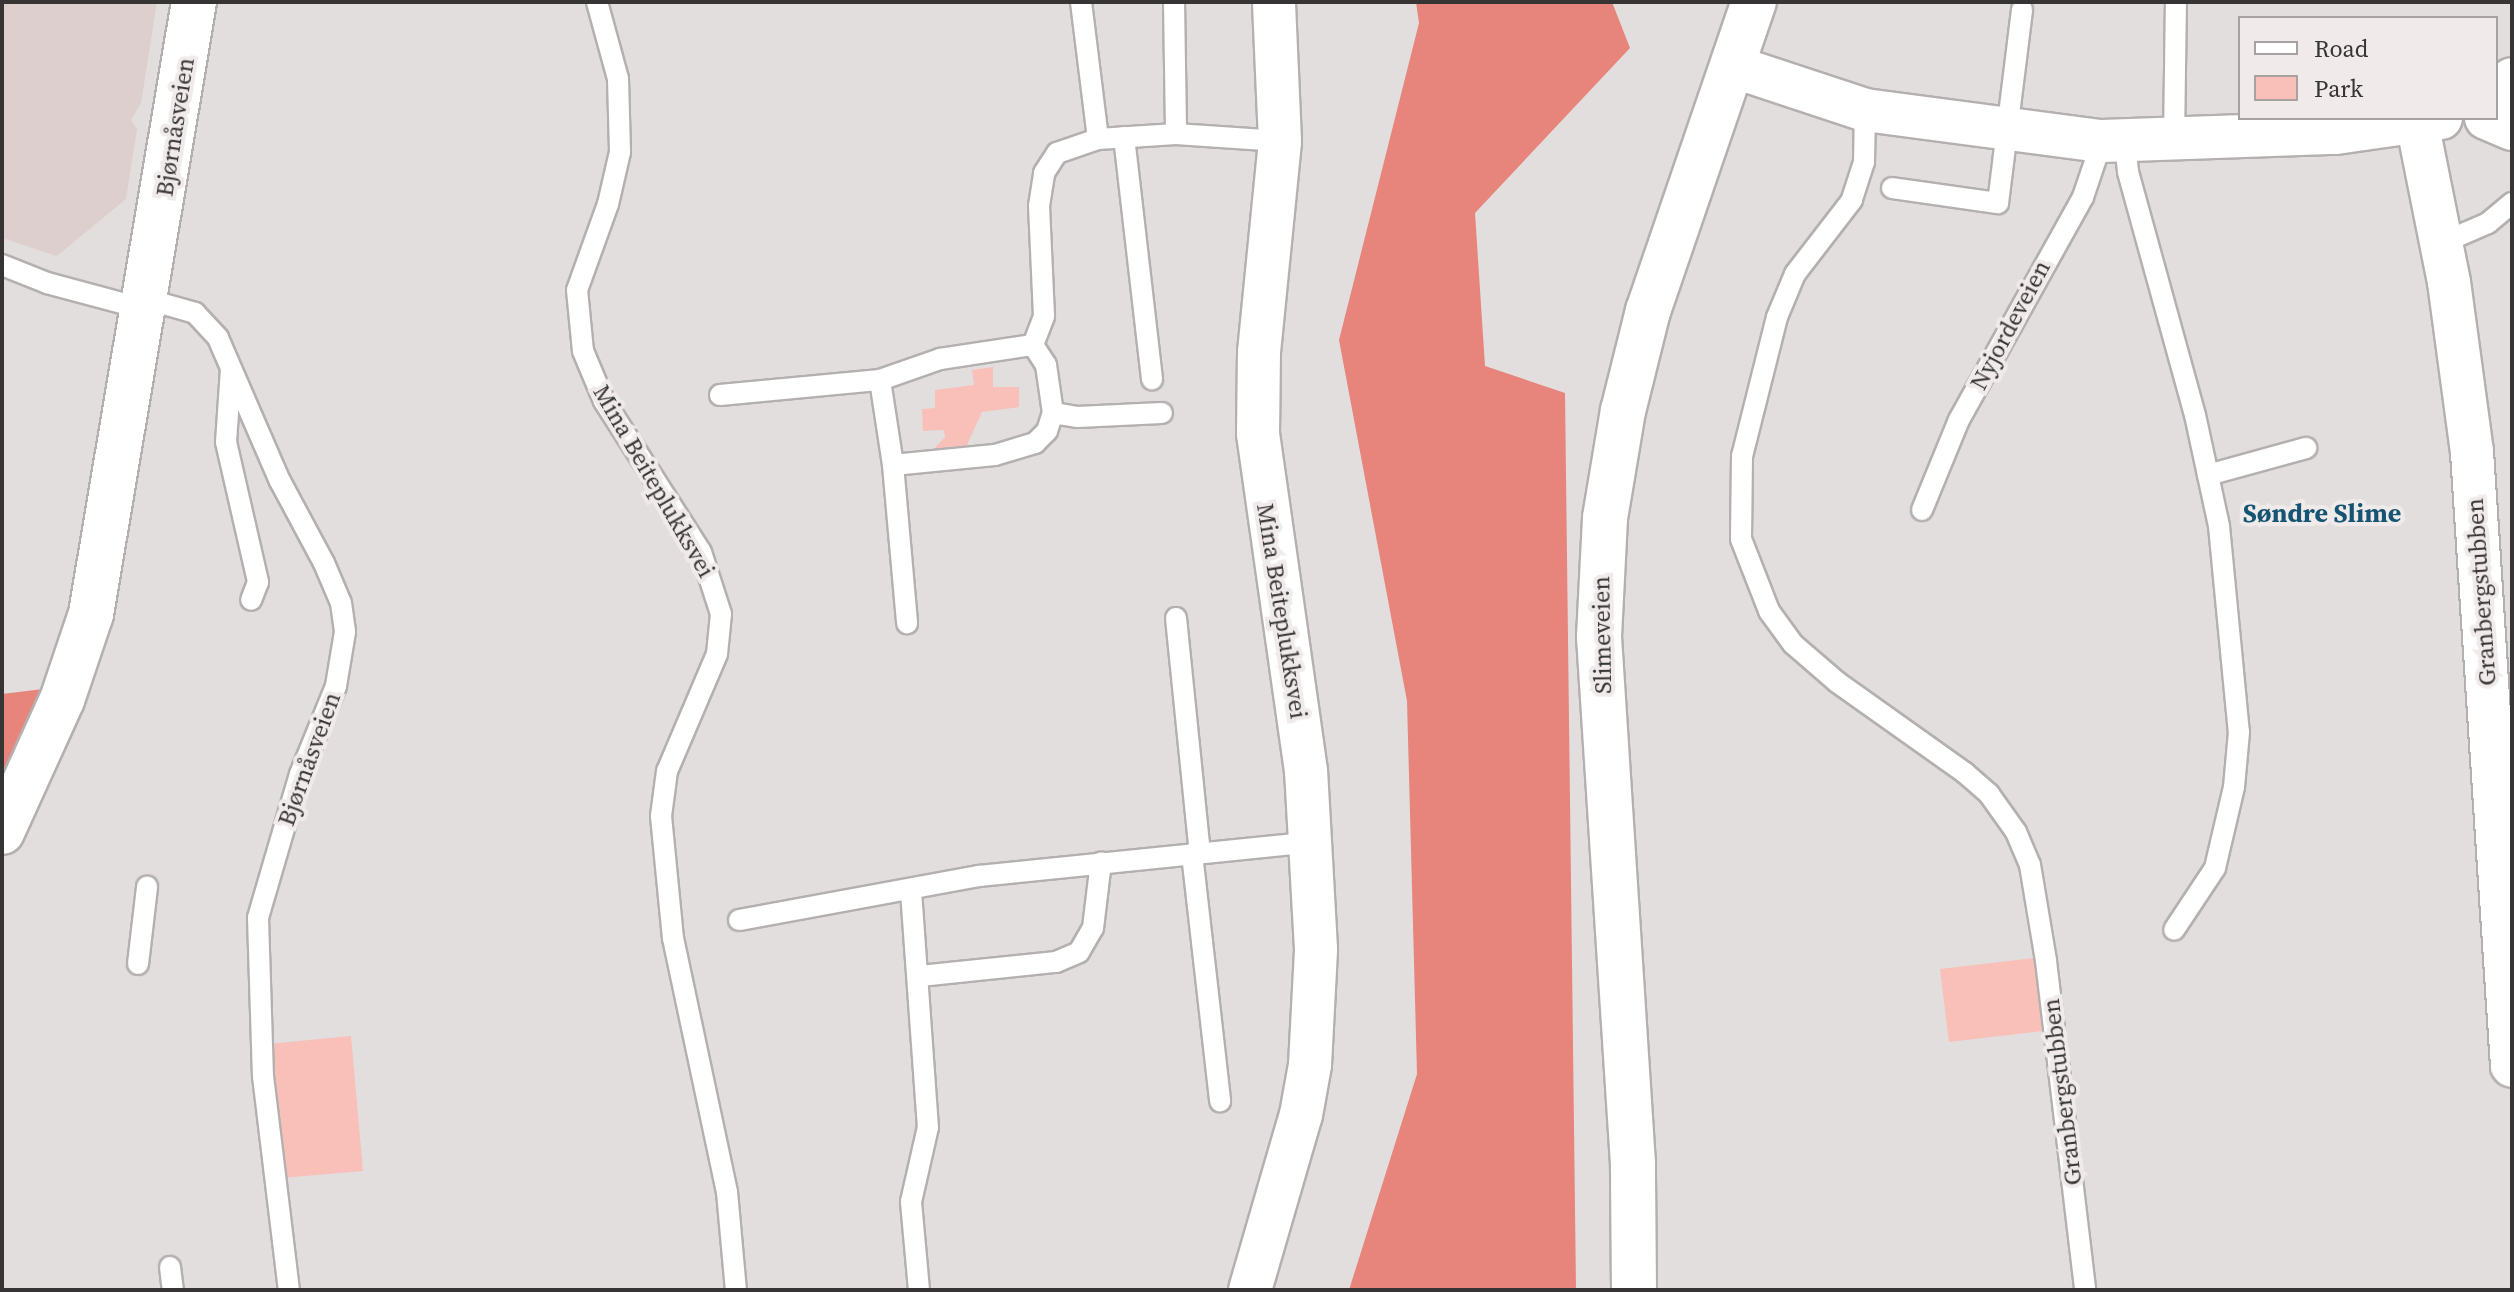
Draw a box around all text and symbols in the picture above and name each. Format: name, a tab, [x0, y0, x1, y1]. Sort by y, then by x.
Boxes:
legend	[2238, 16, 2498, 120]
text: Road	[2314, 32, 2368, 65]
street label: Bjørnåsveien	[150, 56, 200, 198]
text: Park	[2314, 72, 2363, 105]
street label: Nyjordeveien	[1964, 255, 2056, 395]
street label: Mina Beiteplukksvei	[587, 380, 721, 582]
street label: Granbergstubben	[2460, 497, 2502, 687]
district label: Søndre Slime	[2243, 498, 2401, 530]
street label: Mina Beiteplukksvei	[1251, 501, 1313, 721]
street label: Slimeveien	[1587, 576, 1617, 694]
street label: Bjørnåsveien	[272, 688, 346, 830]
street label: Granbergstubben	[2036, 997, 2088, 1187]

